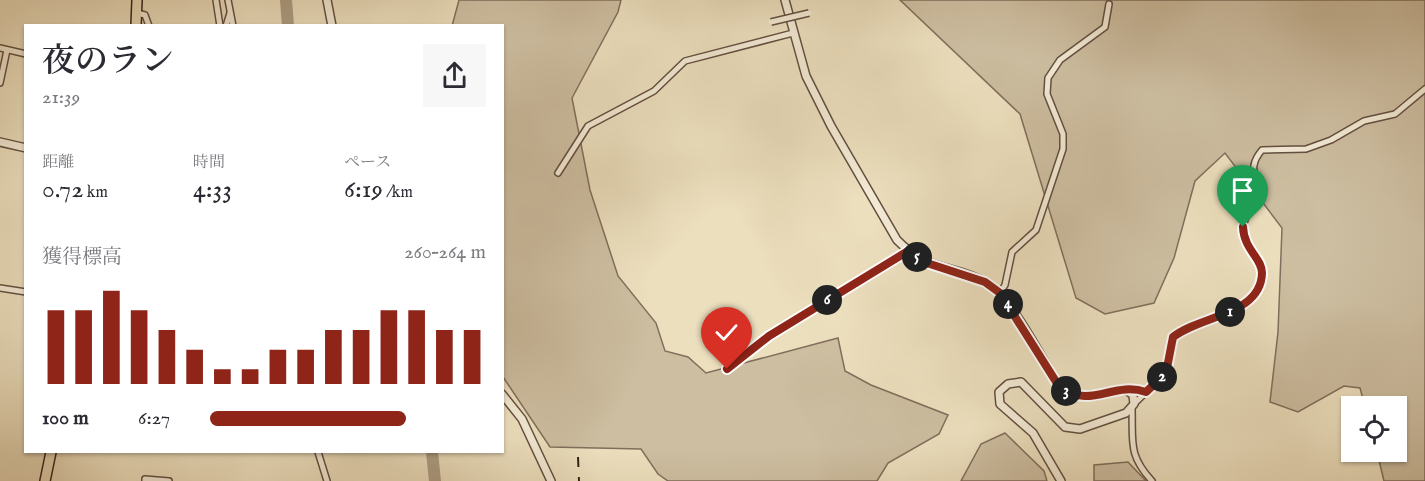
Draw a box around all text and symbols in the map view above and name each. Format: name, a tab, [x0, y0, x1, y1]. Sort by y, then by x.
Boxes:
text: 夜のラン	[42, 41, 174, 83]
button: share	[423, 44, 486, 107]
text: 21:39	[42, 85, 80, 110]
text: 距離	[42, 153, 74, 173]
text: 時間	[193, 153, 225, 173]
text: ペース	[344, 153, 391, 173]
pin	[1217, 165, 1268, 227]
text: 0.72	[42, 173, 83, 206]
text: 4:33	[193, 173, 232, 206]
text: 6:19	[344, 173, 383, 206]
icon: arrive	[1226, 174, 1259, 207]
text: km	[83, 183, 108, 203]
text: /km	[383, 183, 413, 203]
text: 260–264 m	[404, 240, 486, 265]
pin: 5	[902, 242, 932, 272]
text: 獲得標高	[42, 245, 122, 270]
text: 5	[914, 247, 920, 267]
pin: 6	[812, 285, 842, 315]
pin: 4	[993, 289, 1023, 319]
text: 6	[824, 290, 830, 310]
text: 4	[1004, 294, 1012, 314]
pin: 1	[1215, 297, 1245, 327]
text: 1	[1227, 302, 1233, 322]
pin	[701, 307, 752, 369]
icon: check	[710, 316, 743, 349]
pin: 2	[1147, 362, 1177, 392]
text: 2	[1158, 367, 1166, 387]
pin: 3	[1051, 376, 1081, 406]
text: 3	[1063, 381, 1069, 401]
map controls	[1341, 396, 1407, 462]
button: locate	[1341, 396, 1407, 462]
text: 100 m	[42, 406, 89, 431]
text: 6:27	[138, 406, 170, 431]

